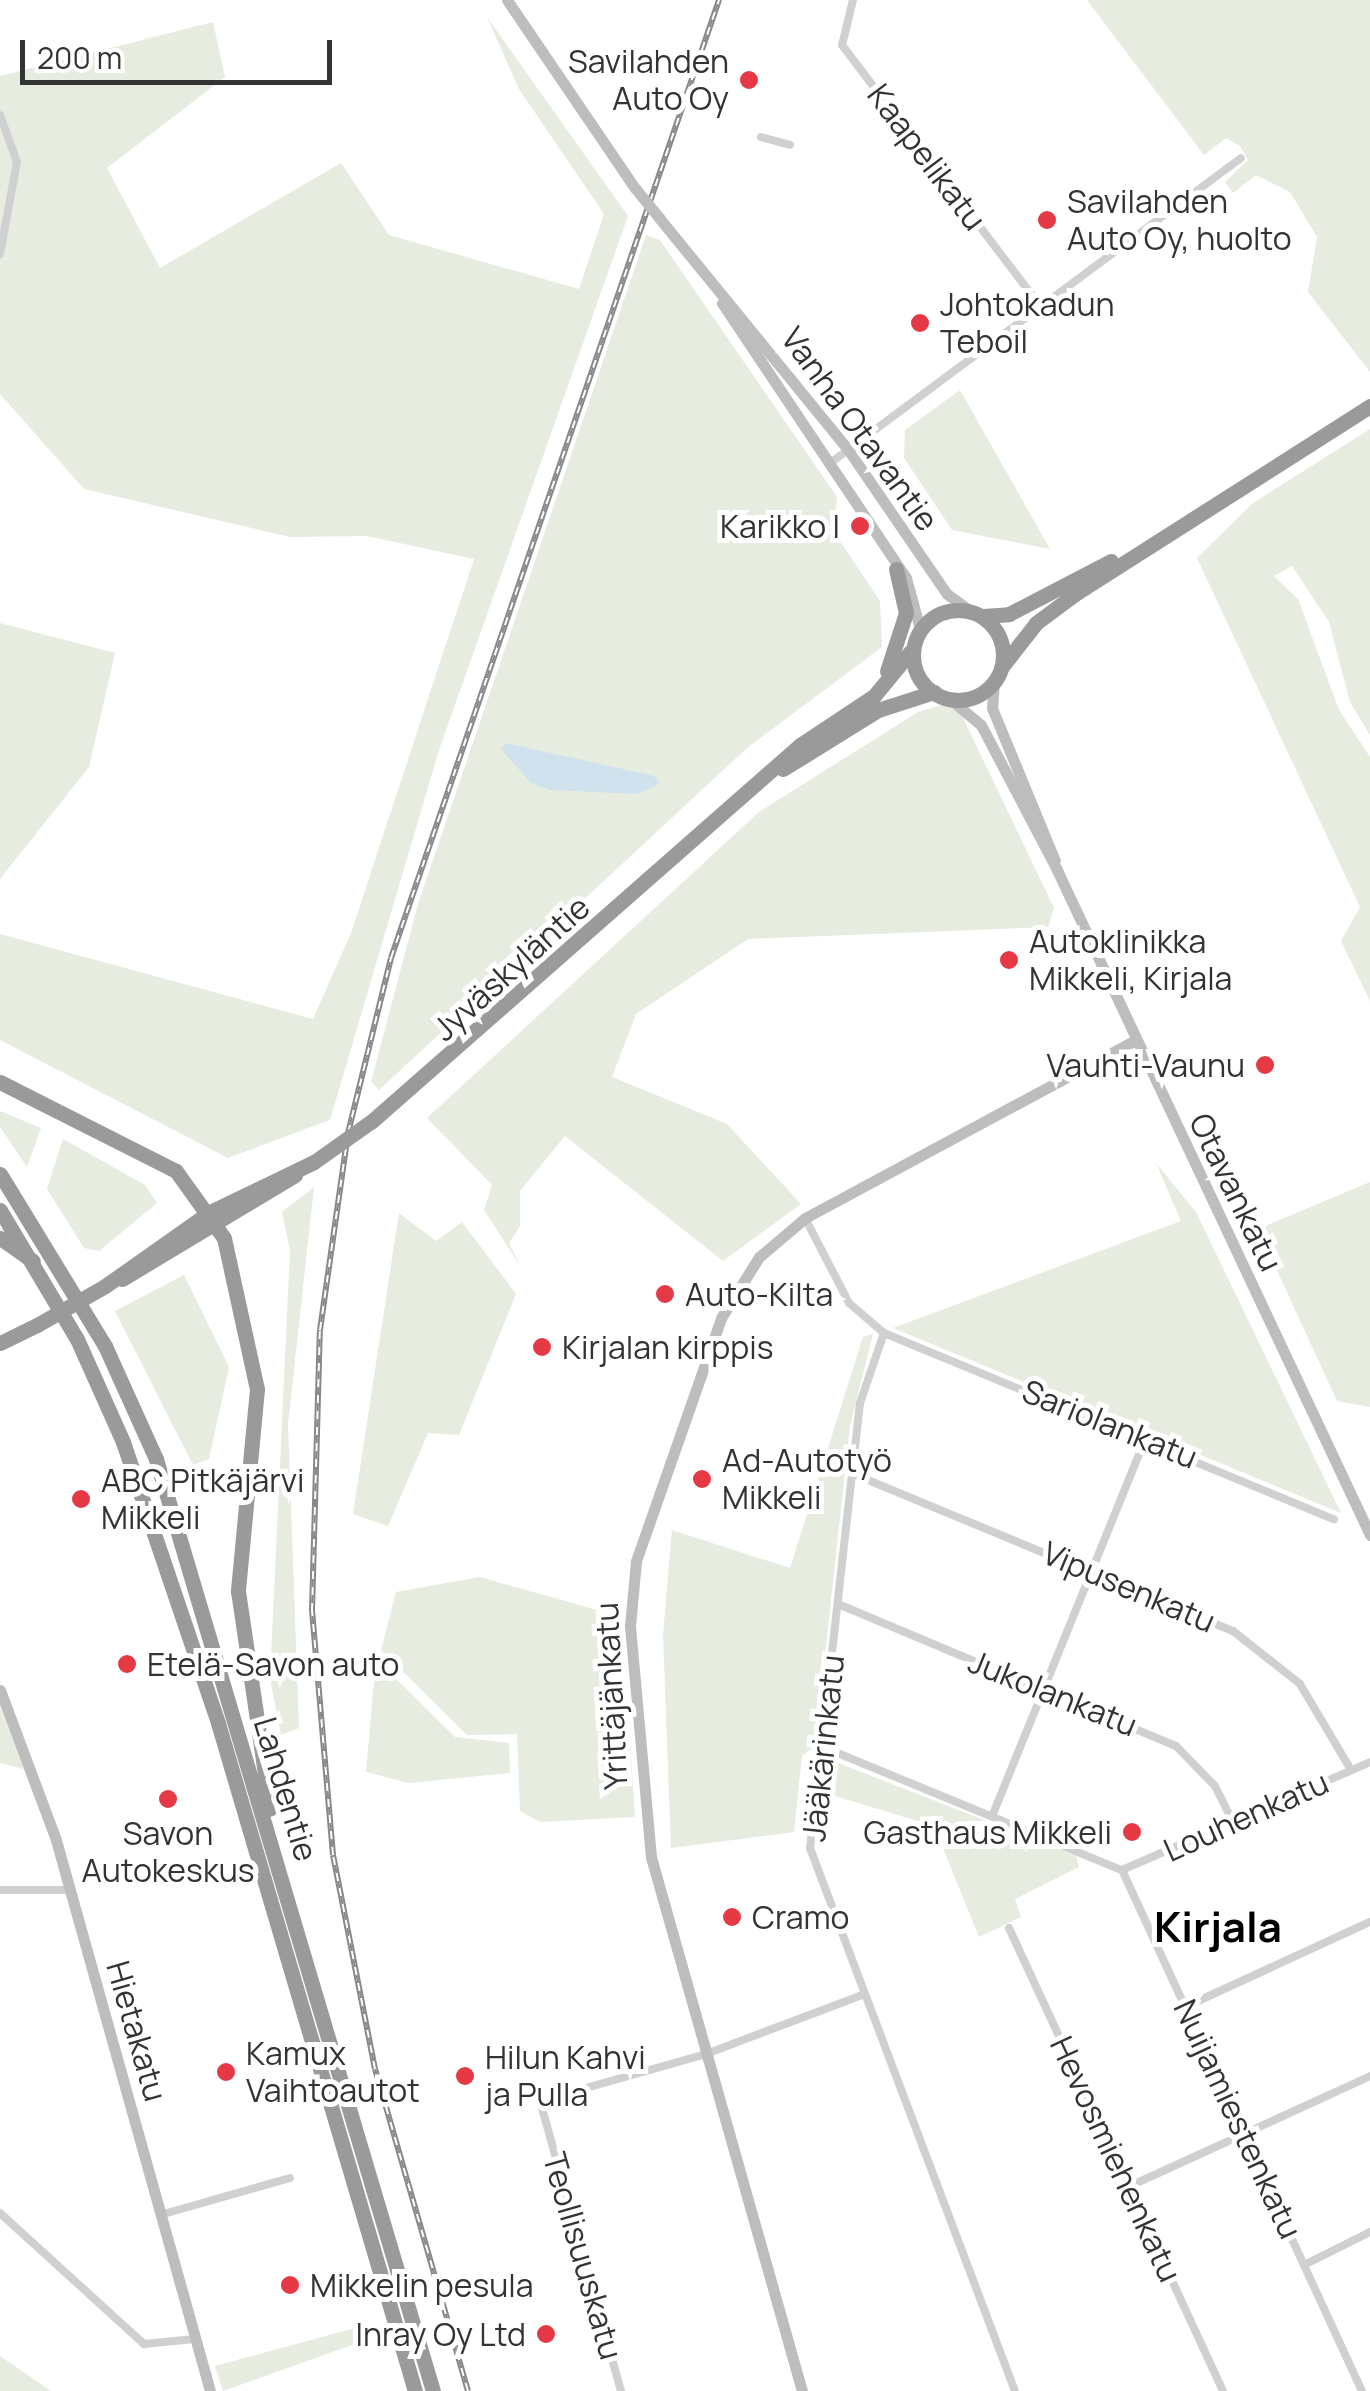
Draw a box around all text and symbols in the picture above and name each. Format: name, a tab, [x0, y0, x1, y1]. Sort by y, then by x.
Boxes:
scale bar	[25, 20, 338, 82]
text: 200 m	[37, 37, 122, 78]
place label: Savilahden Auto Oy	[568, 43, 729, 118]
marker: Savilahden Auto Oy	[738, 69, 760, 91]
street label: Kaapelikatu	[860, 77, 994, 237]
place label: Savilahden Auto Oy, huolto	[1067, 183, 1292, 258]
marker: Savilahden Auto Oy, huolto	[1036, 209, 1058, 231]
place label: Johtokadun Teboil	[940, 286, 1114, 361]
marker: Johtokadun Teboil	[909, 312, 931, 334]
street label: Vanha Otavantie	[773, 320, 947, 538]
place label: Karikko I	[720, 507, 840, 545]
marker: Karikko I	[849, 515, 871, 537]
street label: Jyväskyläntie	[425, 888, 597, 1048]
place label: Autoklinikka Mikkeli, Kirjala	[1029, 923, 1232, 998]
marker: Autoklinikka Mikkeli, Kirjala	[998, 949, 1020, 971]
place label: Vauhti-Vaunu	[1046, 1046, 1245, 1084]
marker: Vauhti-Vaunu	[1254, 1054, 1276, 1076]
street label: Otavankatu	[1181, 1107, 1291, 1277]
place label: Auto-Kilta	[685, 1275, 833, 1313]
marker: Auto-Kilta	[654, 1283, 676, 1305]
place label: Kirjalan kirppis	[562, 1328, 773, 1366]
marker: Kirjalan kirppis	[531, 1336, 553, 1358]
street label: Sariolankatu	[1017, 1372, 1203, 1476]
place label: Ad-Autotyö Mikkeli	[722, 1442, 892, 1517]
place label: ABC Pitkäjärvi Mikkeli	[101, 1462, 305, 1537]
marker: Ad-Autotyö Mikkeli	[691, 1468, 713, 1490]
marker: ABC Pitkäjärvi Mikkeli	[70, 1488, 92, 1510]
street label: Vipusenkatu	[1037, 1533, 1221, 1641]
street label: Yrittäjänkatu	[587, 1601, 635, 1791]
street label: Jukolankatu	[963, 1642, 1143, 1744]
place label: Etelä-Savon auto	[147, 1645, 400, 1683]
marker: Etelä-Savon auto	[116, 1653, 138, 1675]
street label: Jääkärinkatu	[794, 1653, 852, 1843]
street label: Lahdentie	[246, 1712, 326, 1866]
street label: Louhenkatu	[1158, 1763, 1334, 1869]
marker: Savon Autokeskus	[157, 1788, 179, 1810]
place label: Gasthaus Mikkeli	[864, 1813, 1112, 1851]
place label: Savon Autokeskus	[81, 1815, 255, 1890]
marker: Gasthaus Mikkeli	[1121, 1821, 1143, 1843]
place label: Cramo	[752, 1898, 850, 1936]
district label: Kirjala	[1154, 1901, 1282, 1951]
marker: Cramo	[721, 1906, 743, 1928]
street label: Hietakatu	[99, 1956, 175, 2106]
street label: Nuijamiestenkatu	[1166, 1993, 1310, 2245]
street label: Hevosmiehenkatu	[1042, 2030, 1190, 2288]
place label: Kamux Vaihtoautot	[246, 2035, 420, 2110]
place label: Hilun Kahvi ja Pulla	[485, 2039, 646, 2114]
marker: Kamux Vaihtoautot	[215, 2061, 237, 2083]
marker: Hilun Kahvi ja Pulla	[454, 2065, 476, 2087]
street label: Teollisuuskatu	[535, 2148, 631, 2364]
place label: Mikkelin pesula	[310, 2266, 534, 2304]
marker: Mikkelin pesula	[279, 2274, 301, 2296]
place label: Inray Oy Ltd	[355, 2315, 526, 2353]
marker: Inray Oy Ltd	[535, 2323, 557, 2345]

